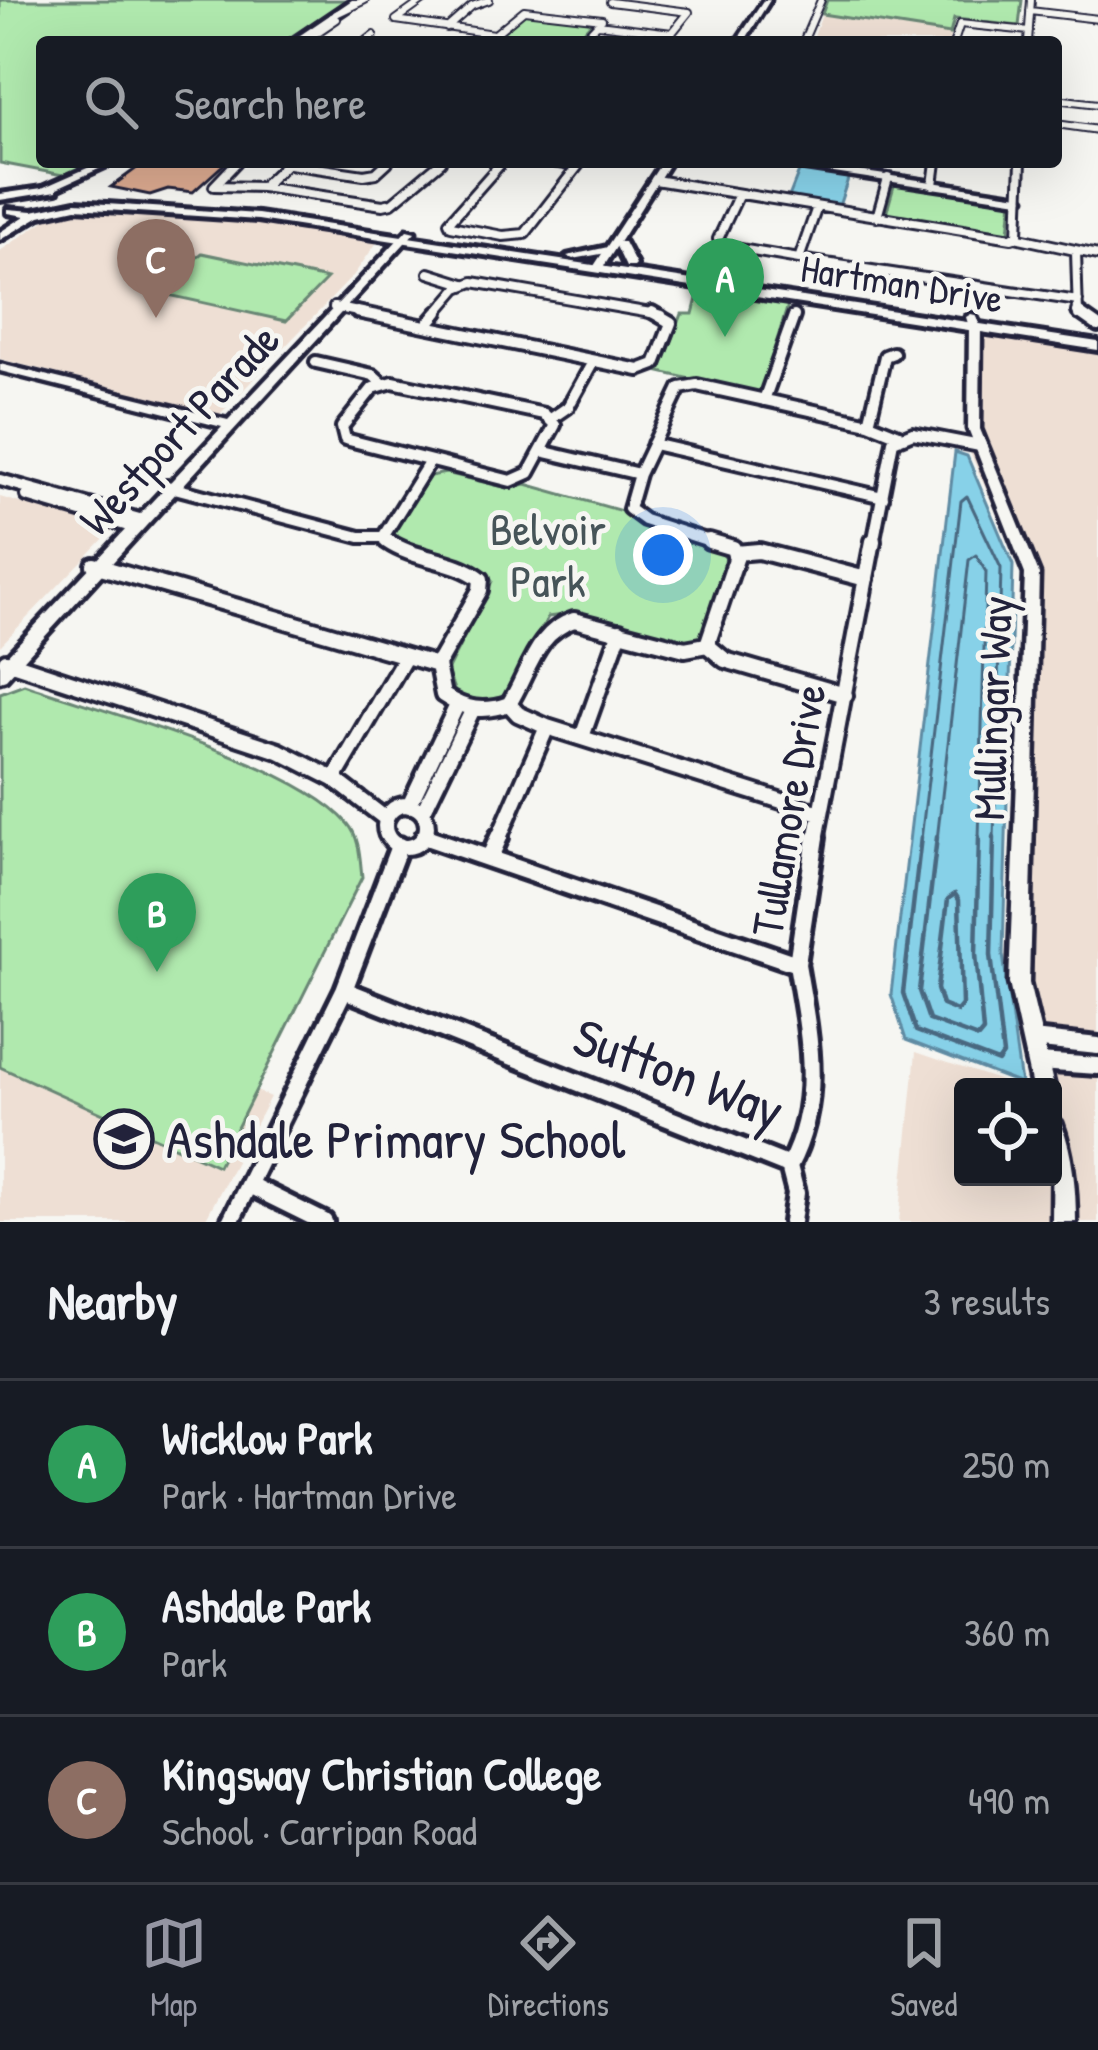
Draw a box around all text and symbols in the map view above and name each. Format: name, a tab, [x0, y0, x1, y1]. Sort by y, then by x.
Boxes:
search box	[36, 36, 1062, 168]
icon: search	[78, 69, 144, 135]
text: Search here	[174, 72, 366, 133]
pin: C	[117, 219, 195, 318]
pin: A	[686, 238, 764, 337]
street label: Hartman Drive	[797, 240, 1007, 325]
street label: Westport Parade	[65, 310, 293, 548]
park label: Belvoir Park	[490, 498, 606, 611]
your location	[633, 525, 693, 585]
street label: Mullingar Way	[957, 595, 1026, 821]
street label: Tullamore Drive	[735, 679, 840, 941]
pin: B	[118, 873, 196, 972]
street label: Sutton Way	[564, 999, 795, 1146]
map controls	[954, 1078, 1062, 1186]
button: locate	[954, 1078, 1062, 1186]
place label: Ashdale Primary School	[166, 1102, 626, 1175]
school or university icon: Ashdale Primary School	[93, 1108, 155, 1170]
text: Nearby	[48, 1266, 178, 1335]
text: 3 results	[924, 1274, 1050, 1327]
text: Wicklow Park	[162, 1407, 373, 1468]
text: A	[77, 1437, 97, 1490]
text: 250 m	[962, 1437, 1050, 1490]
text: Park · Hartman Drive	[162, 1468, 457, 1521]
text: Ashdale Park	[162, 1575, 371, 1636]
text: B	[77, 1605, 97, 1658]
text: 360 m	[964, 1605, 1050, 1658]
text: Park	[162, 1636, 227, 1689]
text: Kingsway Christian College	[162, 1743, 601, 1804]
text: C	[76, 1773, 98, 1826]
text: 490 m	[968, 1773, 1050, 1826]
text: School · Carripan Road	[162, 1804, 477, 1857]
tab: Map	[141, 1910, 207, 2026]
tab: Directions	[488, 1910, 609, 2026]
tab: Saved	[890, 1910, 957, 2026]

